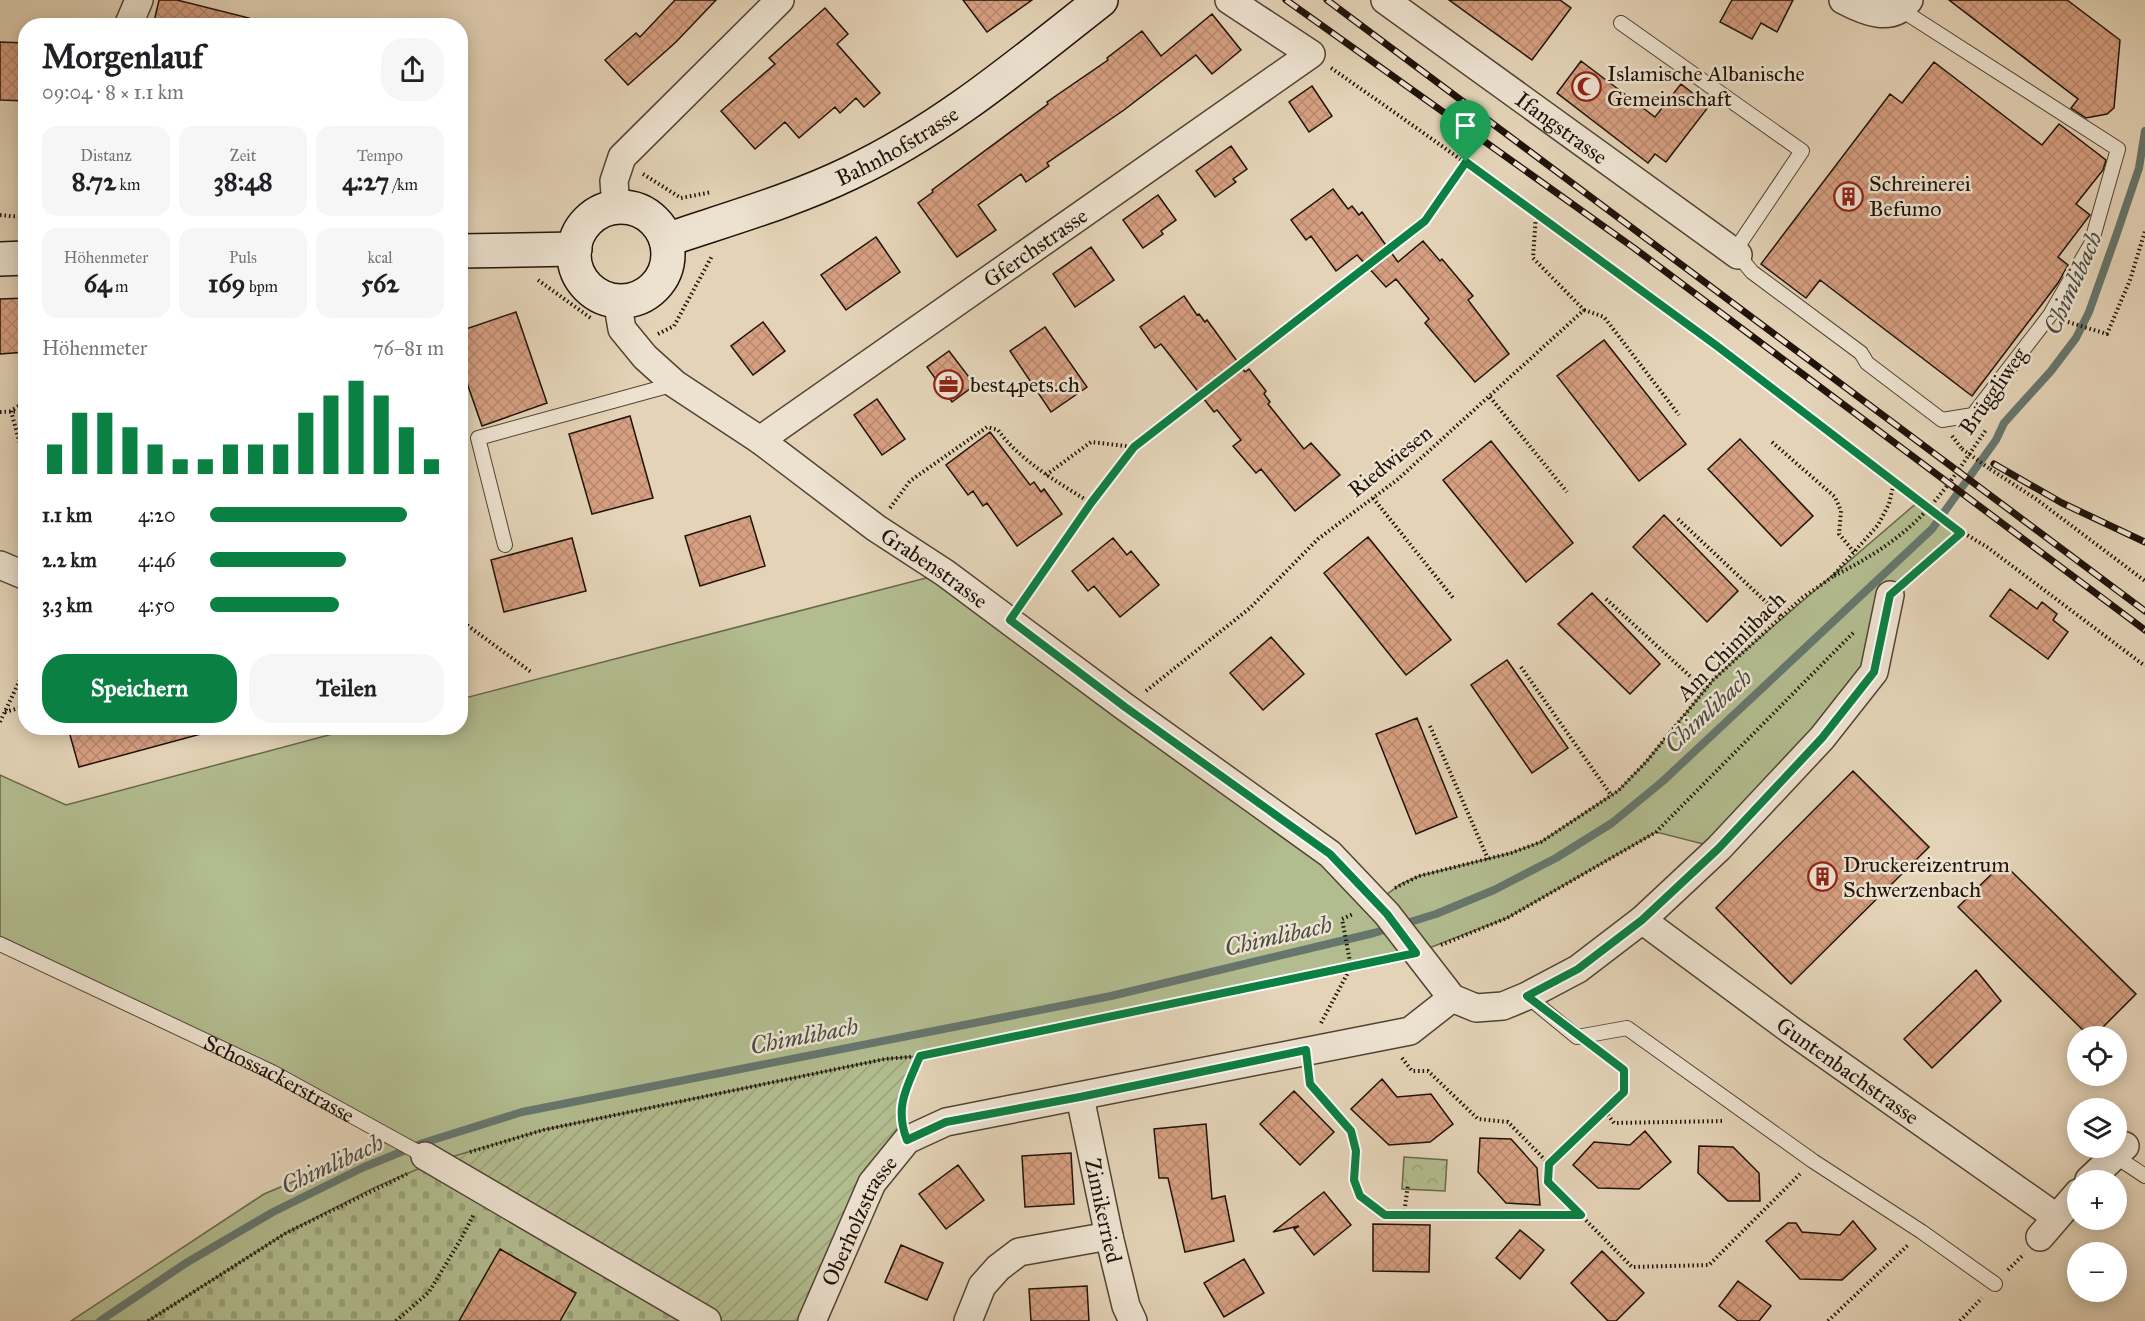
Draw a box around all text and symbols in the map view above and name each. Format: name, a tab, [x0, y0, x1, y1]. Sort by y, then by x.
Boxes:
text: Morgenlauf	[42, 37, 203, 77]
button: share	[381, 38, 444, 101]
place label: Islamische Albanische Gemeinschaft	[1607, 60, 1805, 112]
mosque icon: Islamische Albanische Gemeinschaft	[1570, 70, 1602, 102]
text: 09:04 · 8 × 1.1 km	[42, 80, 184, 104]
street label: Ifangstrasse	[1510, 85, 1613, 170]
street label: Bahnhofstrasse	[831, 100, 963, 191]
pin	[1440, 100, 1491, 162]
icon: arrive	[1449, 109, 1482, 142]
text: Distanz	[80, 146, 132, 165]
text: Zeit	[230, 146, 256, 165]
text: Tempo	[357, 146, 403, 165]
text: 8.72	[72, 165, 116, 197]
text: 38:48	[213, 165, 273, 197]
text: 4:27	[342, 165, 389, 197]
place label: Schreinerei Befumo	[1869, 170, 1971, 222]
text: km	[116, 175, 140, 194]
text: /km	[389, 175, 418, 194]
building icon: Schreinerei Befumo	[1832, 180, 1864, 212]
street label: Gferchstrasse	[978, 202, 1092, 293]
water label: Chimlibach	[2037, 227, 2109, 339]
text: Höhenmeter	[64, 248, 148, 267]
text: Puls	[229, 248, 257, 267]
text: kcal	[367, 248, 393, 267]
text: 64	[84, 267, 111, 299]
text: 169	[208, 267, 245, 299]
text: 562	[361, 267, 399, 299]
text: m	[111, 277, 128, 296]
text: bpm	[245, 277, 278, 296]
text: Höhenmeter	[42, 336, 147, 360]
text: 76–81 m	[373, 336, 444, 360]
street label: Brüggliweg	[1953, 341, 2033, 440]
office icon: best4pets.ch	[933, 368, 965, 400]
place label: best4pets.ch	[970, 371, 1080, 398]
street label: Riedwiesen	[1343, 419, 1437, 503]
text: 1.1 km	[42, 503, 92, 527]
text: 4:20	[138, 503, 176, 527]
street label: Grabenstrasse	[876, 521, 993, 614]
text: 2.2 km	[42, 548, 97, 572]
text: 4:46	[138, 548, 176, 572]
street label: Am Chimlibach	[1670, 586, 1791, 707]
text: 3.3 km	[42, 593, 93, 617]
text: 4:50	[138, 593, 175, 617]
button: Speichern	[42, 654, 237, 723]
button: Teilen	[249, 654, 444, 723]
water label: Chimlibach	[1658, 662, 1758, 759]
place label: Druckereizentrum Schwerzenbach	[1843, 851, 2010, 903]
building icon: Druckereizentrum Schwerzenbach	[1806, 861, 1838, 893]
water label: Chimlibach	[1221, 909, 1335, 963]
water label: Chimlibach	[747, 1011, 861, 1061]
street label: Guntenbachstrasse	[1771, 1011, 1925, 1130]
map controls	[2067, 1026, 2127, 1302]
button: locate	[2067, 1026, 2127, 1086]
street label: Schossackerstrasse	[200, 1028, 360, 1128]
button: layers	[2067, 1098, 2127, 1158]
water label: Chimlibach	[276, 1127, 388, 1201]
street label: Oberholzstrasse	[815, 1150, 903, 1290]
street label: Zimikerried	[1080, 1156, 1129, 1266]
button: +	[2067, 1170, 2127, 1230]
button: −	[2067, 1242, 2127, 1302]

